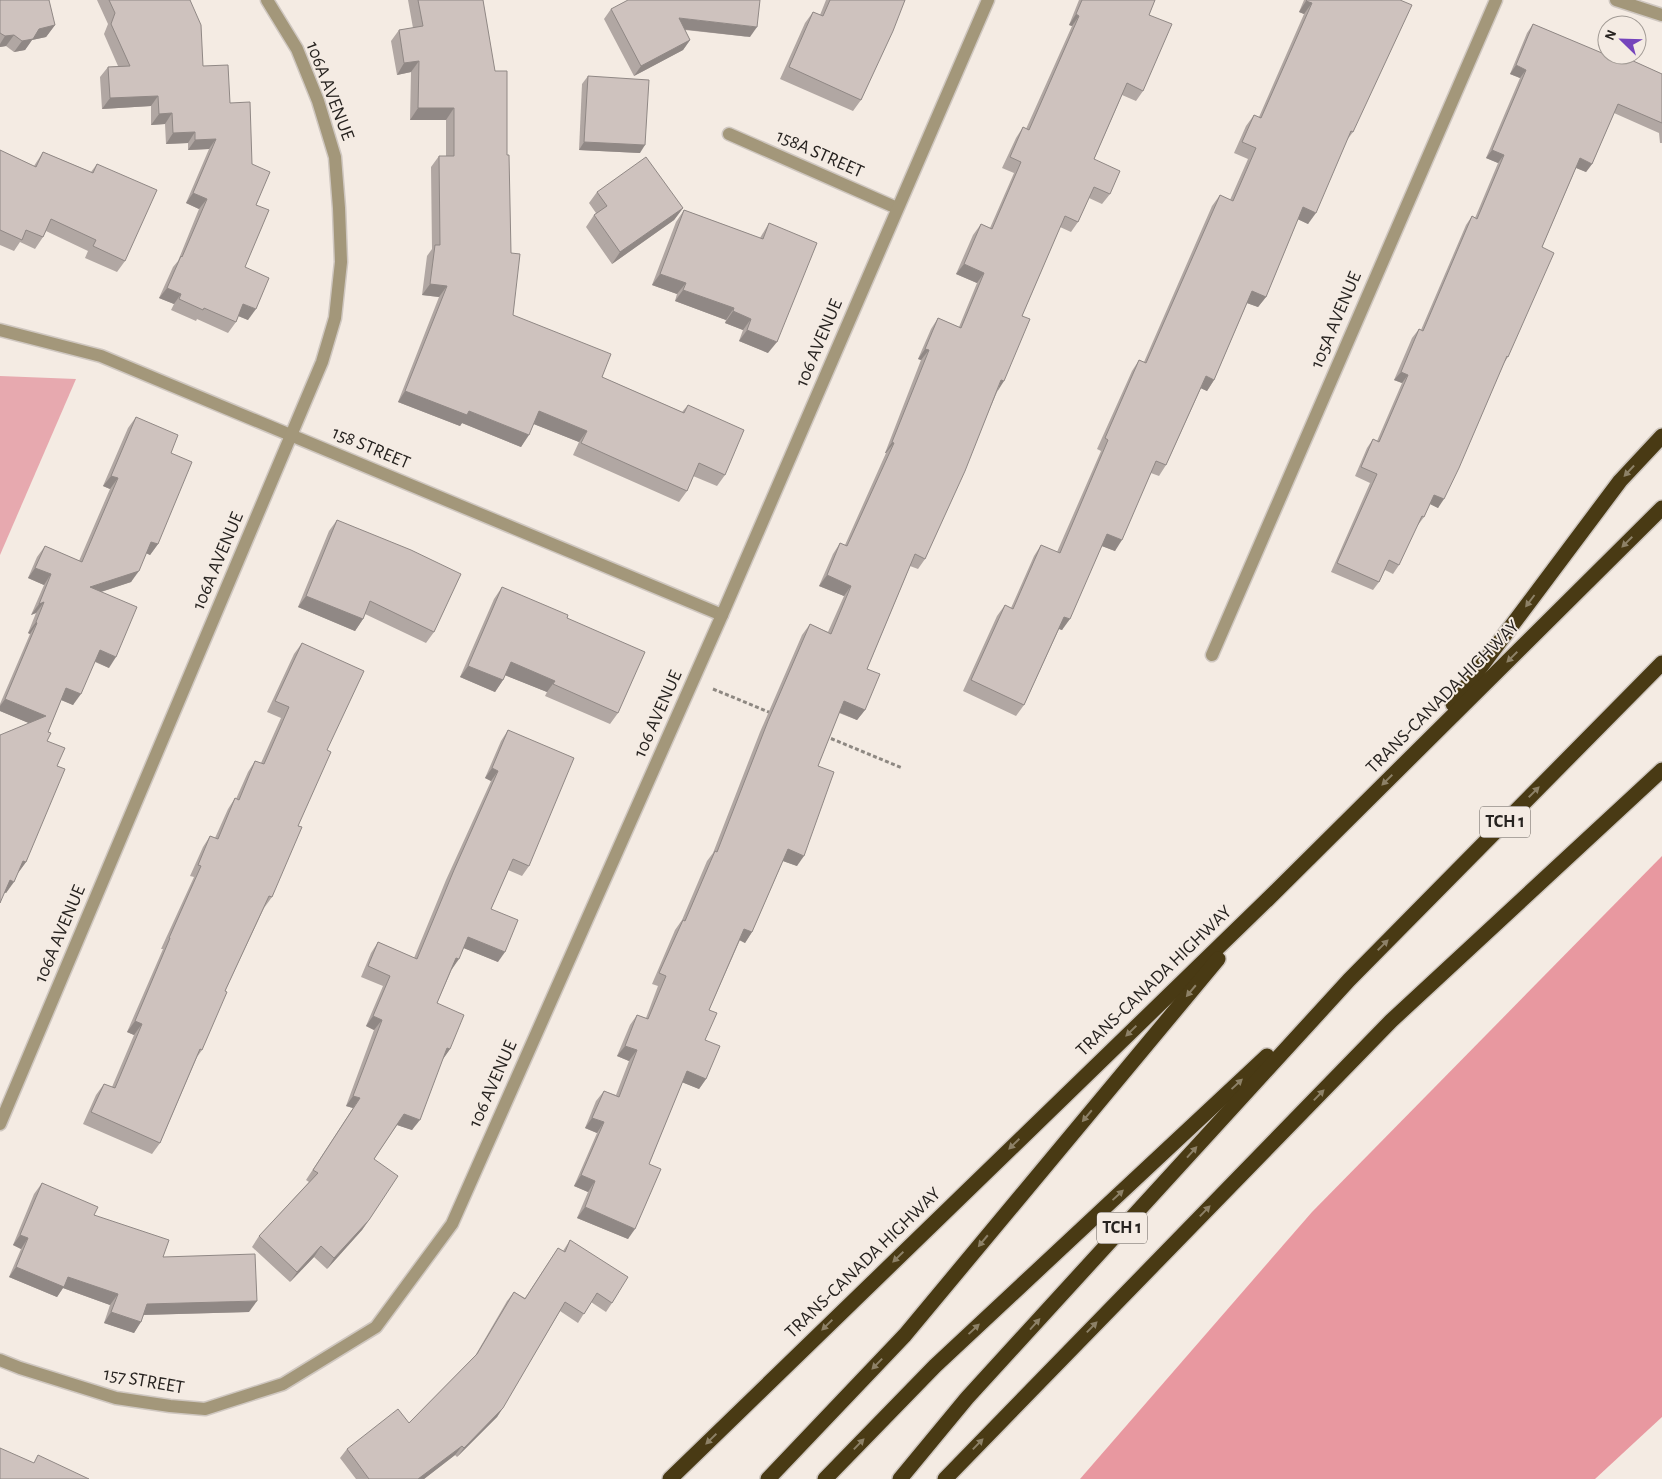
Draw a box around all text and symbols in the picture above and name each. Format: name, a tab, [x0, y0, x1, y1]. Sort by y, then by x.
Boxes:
north arrow	[1597, 15, 1647, 65]
text: N	[1603, 28, 1619, 43]
street label: 106A AVENUE	[302, 39, 358, 143]
street label: 158A STREET	[773, 126, 867, 182]
street label: 105A AVENUE	[1307, 269, 1365, 371]
street label: 106 AVENUE	[792, 296, 846, 390]
street label: 158 STREET	[329, 423, 413, 473]
one-way arrow	[1623, 465, 1635, 477]
street label: 106A AVENUE	[189, 509, 247, 613]
one-way arrow	[1622, 536, 1634, 548]
one-way arrow	[1525, 594, 1536, 607]
street label: TRANS-CANADA HIGHWAY	[1363, 617, 1523, 777]
one-way arrow	[1506, 650, 1518, 662]
street label: 106 AVENUE	[630, 668, 686, 760]
one-way arrow	[1381, 774, 1393, 786]
one-way arrow	[1528, 786, 1540, 798]
road number: TCH 1	[1480, 806, 1530, 838]
street label: 106A AVENUE	[31, 882, 89, 986]
street label: TRANS-CANADA HIGHWAY	[1073, 902, 1235, 1060]
one-way arrow	[1377, 939, 1389, 951]
one-way arrow	[1186, 985, 1197, 997]
one-way arrow	[1125, 1025, 1137, 1037]
street label: 106 AVENUE	[465, 1038, 521, 1130]
one-way arrow	[1231, 1078, 1243, 1090]
one-way arrow	[1313, 1089, 1325, 1101]
one-way arrow	[1082, 1109, 1093, 1122]
one-way arrow	[1009, 1138, 1021, 1150]
one-way arrow	[1186, 1146, 1198, 1158]
street label: TRANS-CANADA HIGHWAY	[782, 1184, 944, 1342]
one-way arrow	[1112, 1189, 1124, 1201]
one-way arrow	[1199, 1205, 1211, 1217]
road number: TCH 1	[1097, 1212, 1147, 1244]
one-way arrow	[978, 1234, 989, 1247]
one-way arrow	[892, 1251, 904, 1263]
one-way arrow	[1029, 1318, 1041, 1330]
one-way arrow	[822, 1319, 834, 1331]
one-way arrow	[1086, 1322, 1098, 1334]
one-way arrow	[968, 1323, 980, 1335]
one-way arrow	[871, 1358, 883, 1370]
street label: 157 STREET	[102, 1365, 186, 1397]
one-way arrow	[706, 1433, 718, 1445]
one-way arrow	[853, 1438, 865, 1450]
one-way arrow	[972, 1438, 984, 1450]

